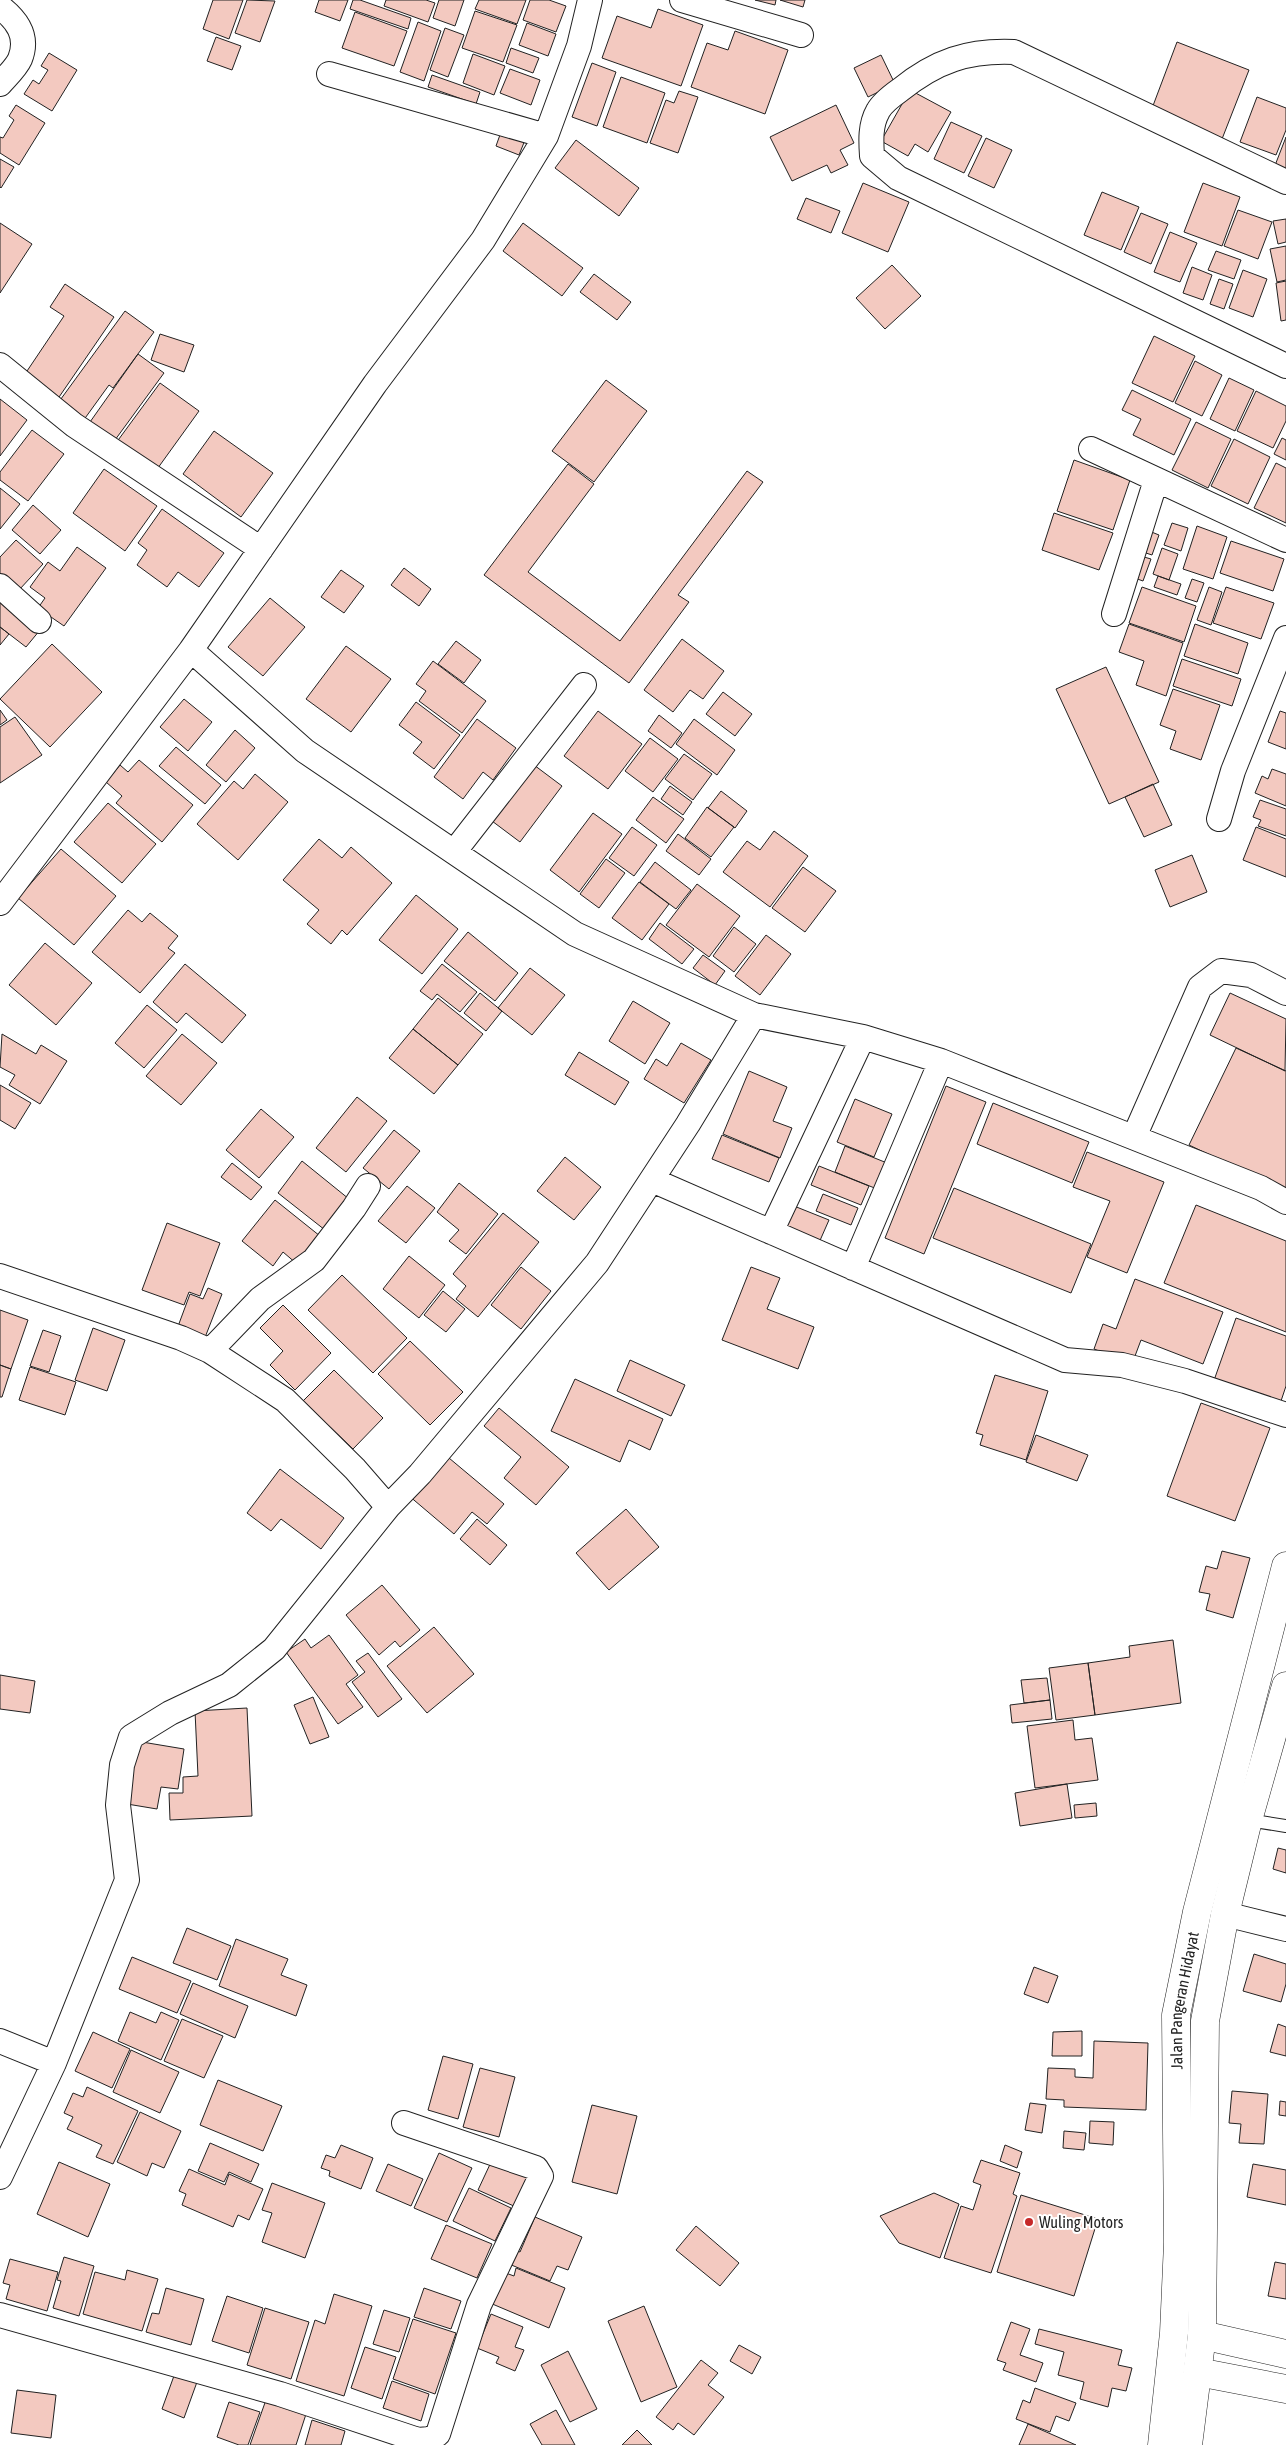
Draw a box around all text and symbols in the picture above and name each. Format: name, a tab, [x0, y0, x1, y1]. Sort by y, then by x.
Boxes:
street label: Jalan Pangeran Hidayat	[1167, 1930, 1202, 2069]
place label: Wuling Motors	[1039, 2213, 1124, 2232]
marker: Wuling Motors	[1023, 2216, 1035, 2228]

